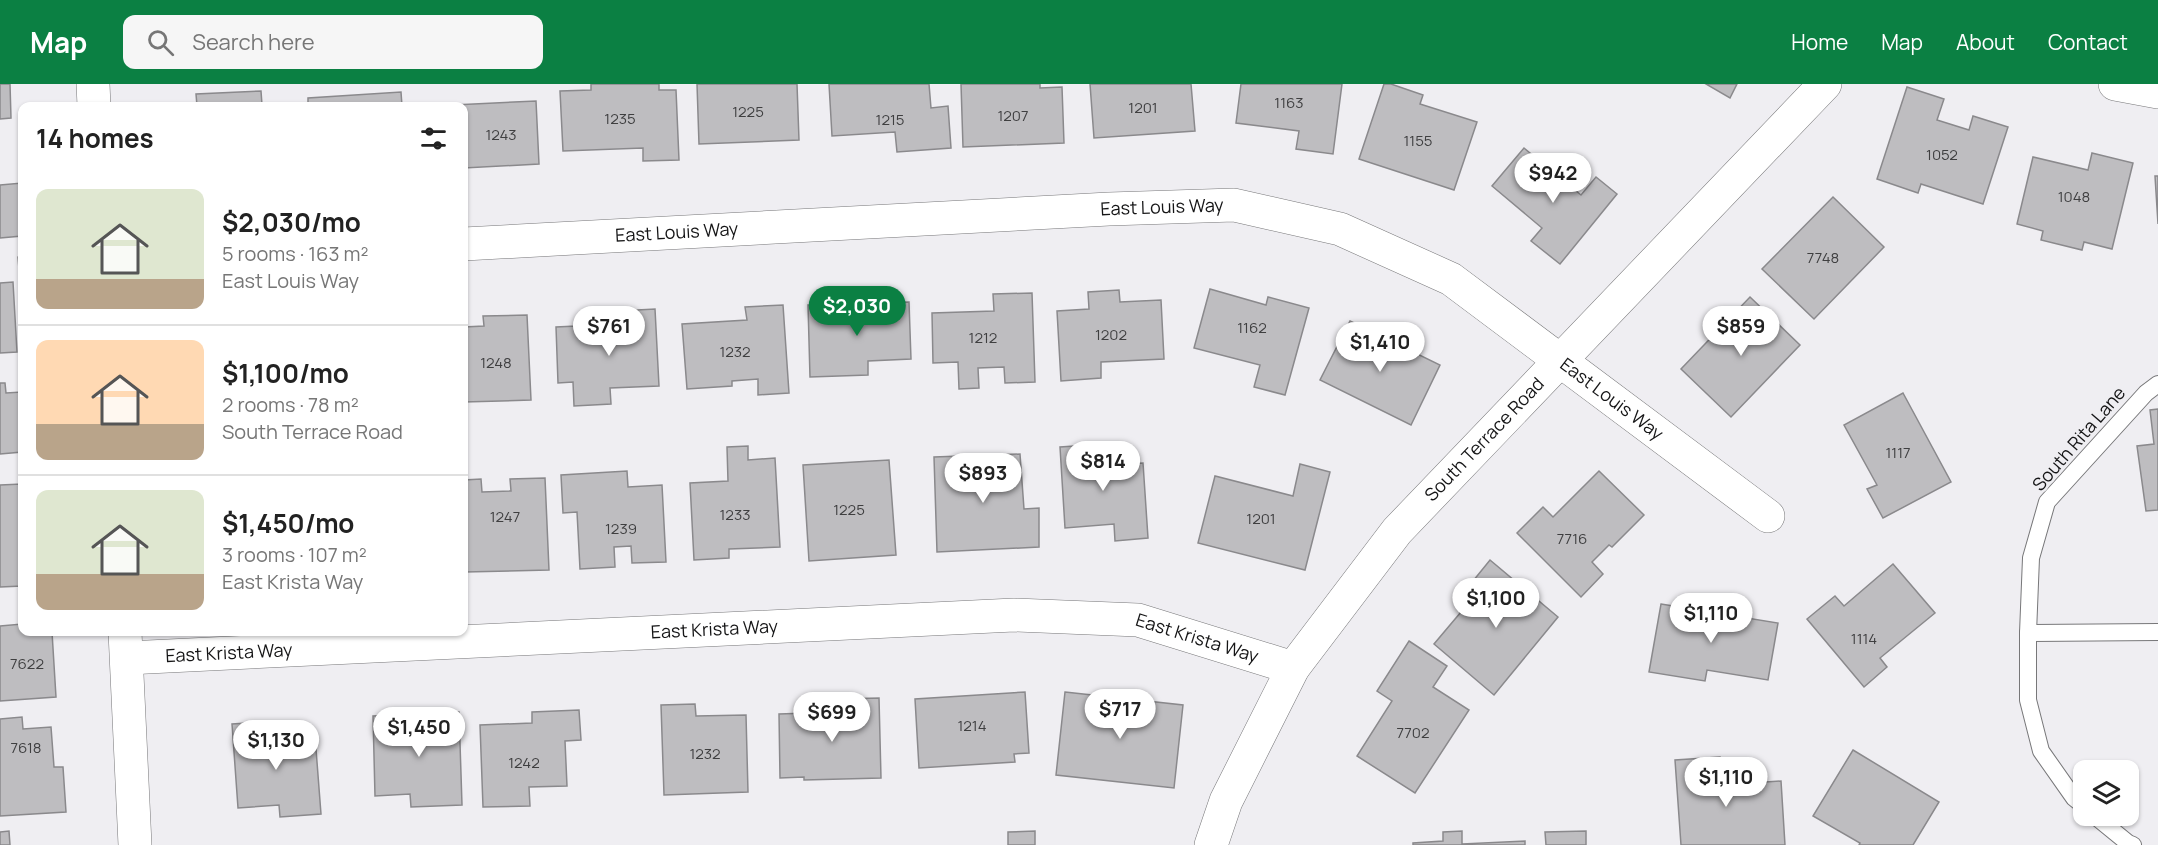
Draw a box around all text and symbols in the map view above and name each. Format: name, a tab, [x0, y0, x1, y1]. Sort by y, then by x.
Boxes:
search box	[123, 15, 543, 69]
text: Map	[30, 23, 87, 61]
icon: search	[144, 26, 177, 59]
text: Search here	[192, 27, 315, 57]
text: Home	[1791, 28, 1848, 56]
text: Map	[1881, 28, 1923, 56]
text: About	[1956, 28, 2015, 56]
text: Contact	[2048, 28, 2128, 56]
house number: 1163	[1274, 92, 1304, 113]
house number: 1201	[1128, 97, 1158, 118]
house number: 1225	[732, 101, 764, 122]
house number: 1207	[997, 105, 1029, 126]
house number: 1235	[604, 108, 636, 129]
house number: 1215	[876, 109, 904, 130]
text: 14 homes	[36, 120, 154, 156]
icon: filters	[417, 122, 450, 155]
house number: 1243	[485, 124, 517, 145]
house number: 1155	[1403, 130, 1433, 151]
house number: 1052	[1926, 144, 1958, 165]
pin: $942	[1517, 153, 1589, 204]
text: $942	[1528, 159, 1578, 186]
house number: 1048	[2058, 186, 2090, 207]
street label: East Louis Way	[1100, 192, 1225, 220]
text: $2,030/mo	[222, 204, 361, 240]
icon: home	[84, 213, 156, 285]
street label: East Louis Way	[614, 216, 739, 247]
text: 5 rooms · 163 m²	[222, 240, 368, 267]
house number: 7748	[1807, 247, 1839, 268]
text: East Louis Way	[222, 267, 359, 294]
pin: $2,030	[808, 286, 906, 337]
text: $2,030	[823, 292, 891, 319]
pin: $761	[573, 306, 645, 357]
pin: $859	[1705, 306, 1777, 357]
text: $761	[587, 312, 631, 339]
text: $859	[1717, 312, 1765, 339]
house number: 1162	[1237, 317, 1267, 338]
pin: $1,410	[1331, 322, 1429, 373]
house number: 1202	[1095, 324, 1127, 345]
house number: 1212	[969, 327, 997, 348]
text: $1,410	[1350, 328, 1410, 355]
house number: 1232	[719, 341, 751, 362]
house number: 1248	[480, 352, 512, 373]
street label: East Louis Way	[1556, 352, 1669, 445]
text: $1,100/mo	[222, 355, 349, 391]
icon: home	[84, 364, 156, 436]
street label: South Terrace Road	[1419, 372, 1549, 506]
street label: South Rita Lane	[2026, 381, 2130, 496]
text: 2 rooms · 78 m²	[222, 391, 359, 418]
text: South Terrace Road	[222, 418, 403, 445]
pin: $814	[1067, 441, 1139, 492]
house number: 1117	[1885, 442, 1911, 463]
text: $814	[1080, 447, 1126, 474]
pin: $893	[947, 453, 1019, 504]
text: $893	[959, 459, 1007, 486]
house number: 1225	[833, 499, 865, 520]
house number: 1233	[720, 504, 751, 525]
text: $1,450/mo	[222, 505, 354, 541]
house number: 1247	[490, 506, 520, 527]
house number: 1201	[1246, 508, 1276, 529]
icon: home	[84, 514, 156, 586]
house number: 1239	[605, 518, 637, 539]
house number: 7716	[1557, 528, 1587, 549]
text: 3 rooms · 107 m²	[222, 541, 367, 568]
text: East Krista Way	[222, 568, 363, 595]
pin: $1,100	[1447, 578, 1545, 629]
text: $1,100	[1466, 584, 1526, 611]
pin: $1,110	[1662, 593, 1760, 644]
text: $1,110	[1684, 599, 1738, 626]
street label: East Krista Way	[1133, 607, 1262, 668]
street label: East Krista Way	[650, 613, 779, 644]
house number: 1114	[1851, 628, 1877, 649]
street label: East Krista Way	[165, 637, 293, 667]
house number: 7622	[10, 653, 44, 674]
pin: $717	[1084, 689, 1156, 740]
pin: $699	[796, 692, 868, 743]
text: $717	[1099, 695, 1141, 722]
text: $699	[807, 698, 857, 725]
pin: $1,450	[370, 707, 468, 758]
text: $1,450	[387, 713, 451, 740]
house number: 1214	[957, 715, 987, 736]
pin: $1,130	[227, 720, 325, 771]
house number: 7702	[1396, 722, 1430, 743]
text: $1,130	[247, 726, 305, 753]
house number: 7618	[10, 737, 42, 758]
house number: 1232	[689, 743, 721, 764]
house number: 1242	[508, 752, 540, 773]
pin: $1,110	[1677, 757, 1775, 808]
map controls	[2073, 760, 2139, 826]
button: layers	[2073, 760, 2139, 826]
text: $1,110	[1699, 763, 1753, 790]

